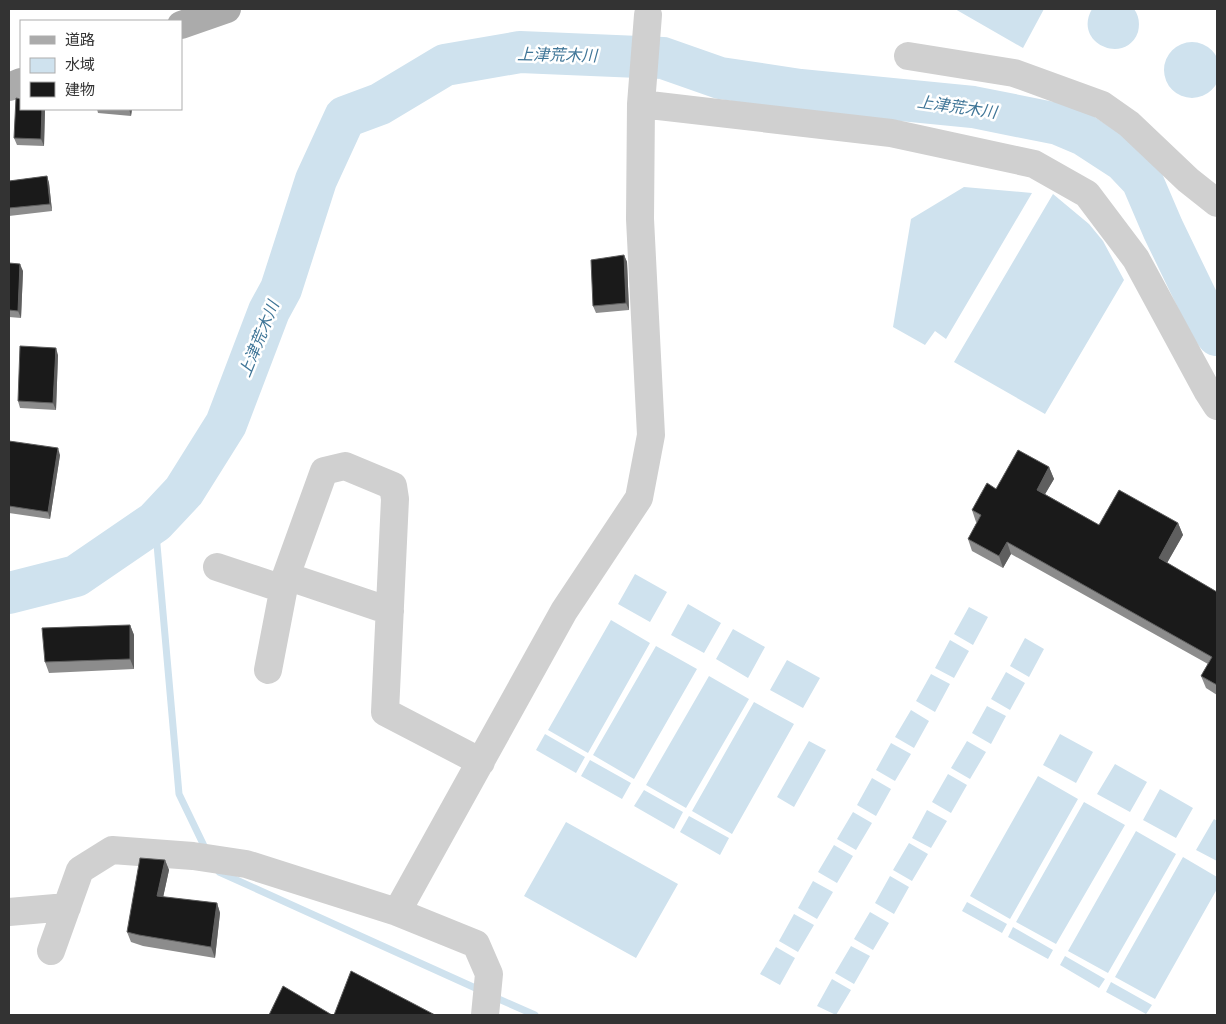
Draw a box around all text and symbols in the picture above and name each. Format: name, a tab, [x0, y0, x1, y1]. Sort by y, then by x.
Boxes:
legend	[20, 20, 182, 110]
text: 道路	[65, 30, 95, 50]
water label: 上津荒木川	[517, 44, 599, 66]
text: 水域	[65, 55, 95, 75]
text: 建物	[65, 80, 95, 100]
water label: 上津荒木川	[916, 91, 1000, 123]
water label: 上津荒木川	[234, 296, 284, 380]

